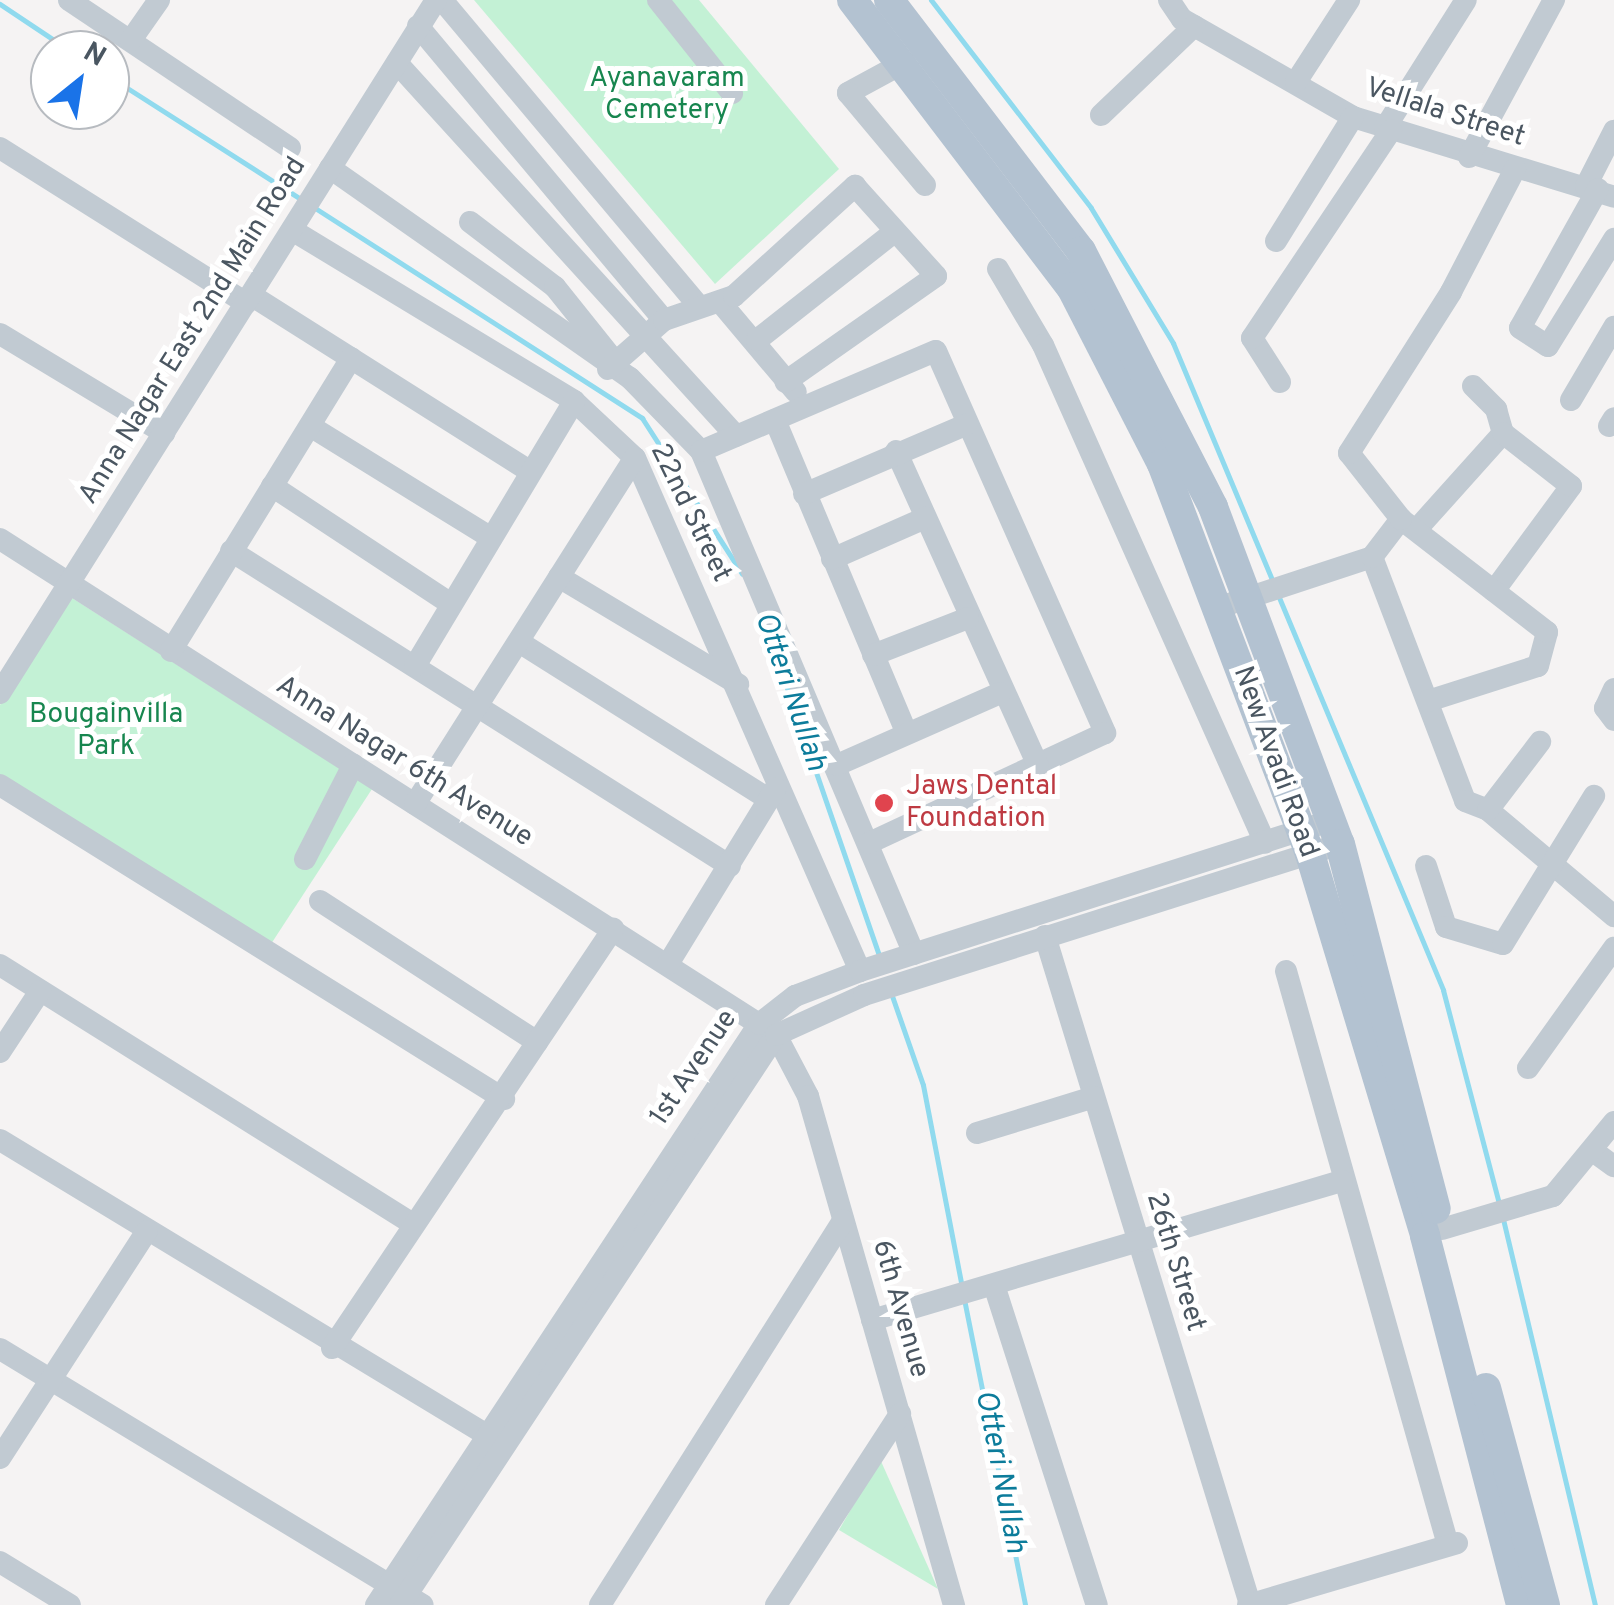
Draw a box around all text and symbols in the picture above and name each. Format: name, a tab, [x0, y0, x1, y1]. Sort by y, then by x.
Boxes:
north arrow	[30, 30, 130, 130]
text: N	[76, 35, 112, 76]
park label: Ayanavaram Cemetery	[589, 62, 745, 128]
street label: Vellala Street	[1361, 71, 1529, 155]
street label: Anna Nagar East 2nd Main Road	[72, 151, 314, 511]
street label: 22nd Street	[642, 438, 738, 588]
water label: Otteri Nullah	[745, 608, 833, 776]
street label: New Avadi Road	[1225, 661, 1325, 863]
street label: Anna Nagar 6th Avenue	[269, 669, 539, 855]
park label: Bougainvilla Park	[29, 698, 183, 764]
place label: Jaws Dental Foundation	[906, 770, 1057, 836]
marker: Jaws Dental Foundation	[871, 790, 897, 816]
street label: 1st Avenue	[643, 1003, 745, 1133]
street label: 26th Street	[1138, 1189, 1212, 1335]
street label: 6th Avenue	[864, 1236, 936, 1382]
water label: Otteri Nullah	[966, 1387, 1032, 1557]

